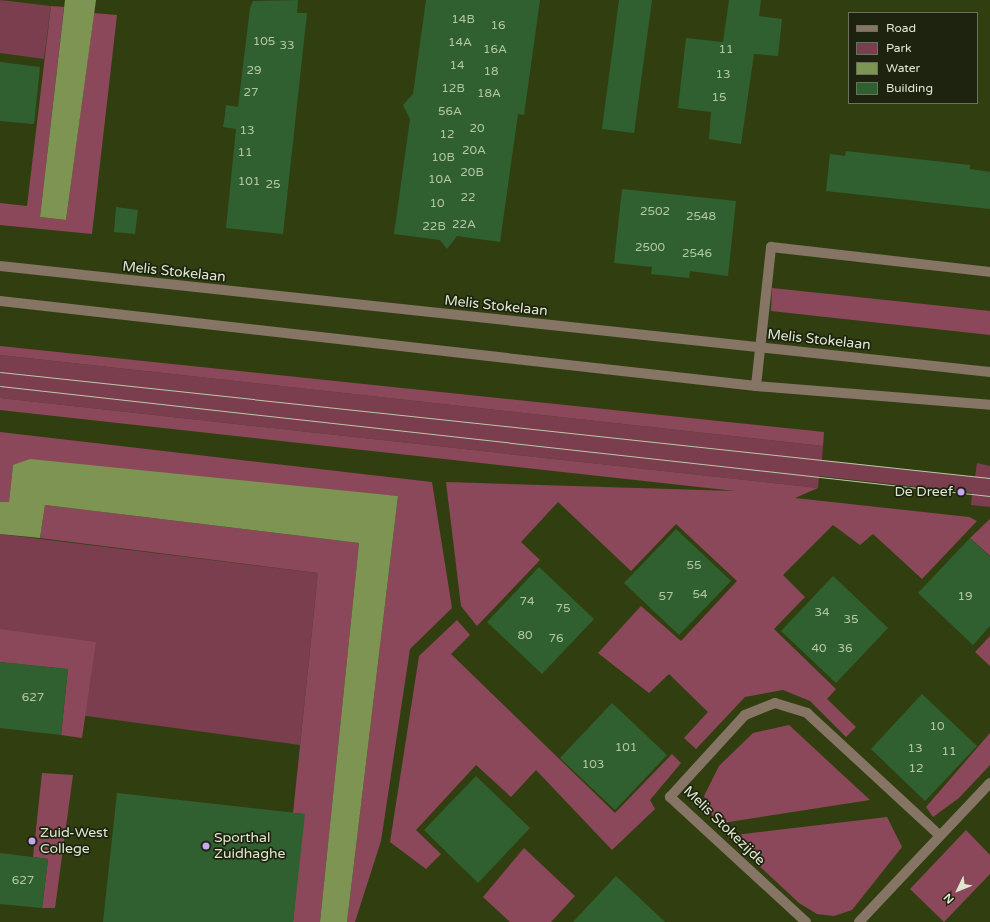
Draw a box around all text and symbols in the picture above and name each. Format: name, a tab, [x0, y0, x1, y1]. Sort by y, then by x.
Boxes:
legend	[848, 12, 978, 104]
house number: 14B	[451, 13, 475, 27]
house number: 16	[490, 19, 506, 33]
text: Road	[886, 21, 916, 35]
house number: 105	[253, 35, 275, 49]
house number: 14A	[448, 36, 472, 50]
house number: 33	[279, 39, 295, 53]
text: Park	[886, 41, 912, 55]
house number: 16A	[483, 43, 507, 57]
house number: 11	[718, 43, 734, 57]
house number: 14	[449, 59, 465, 73]
text: Water	[886, 61, 920, 75]
house number: 29	[246, 64, 262, 78]
house number: 18	[483, 65, 499, 79]
house number: 13	[715, 68, 731, 82]
text: Building	[886, 81, 933, 95]
house number: 12B	[441, 82, 465, 96]
house number: 27	[243, 86, 259, 100]
house number: 18A	[477, 87, 501, 101]
house number: 15	[711, 91, 727, 105]
house number: 56A	[438, 105, 462, 119]
house number: 20	[469, 122, 485, 136]
house number: 13	[239, 124, 255, 138]
house number: 12	[439, 128, 455, 142]
house number: 20A	[462, 144, 486, 158]
house number: 11	[237, 146, 253, 160]
house number: 10B	[431, 151, 455, 165]
house number: 20B	[460, 166, 484, 180]
house number: 10A	[428, 173, 452, 187]
house number: 101	[238, 175, 260, 189]
house number: 25	[265, 178, 281, 192]
house number: 22	[460, 191, 476, 205]
house number: 10	[429, 197, 445, 211]
house number: 2502	[640, 205, 670, 219]
house number: 2548	[686, 210, 716, 224]
house number: 22A	[452, 218, 476, 232]
house number: 22B	[422, 220, 446, 234]
house number: 2500	[635, 241, 665, 255]
house number: 2546	[682, 247, 712, 261]
street label: Melis Stokelaan	[121, 258, 227, 286]
street label: Melis Stokelaan	[443, 292, 549, 320]
street label: Melis Stokelaan	[766, 326, 872, 354]
place label: De Dreef	[894, 484, 953, 500]
marker: De Dreef	[956, 487, 966, 497]
house number: 55	[686, 559, 702, 573]
house number: 54	[692, 588, 708, 602]
house number: 57	[658, 590, 674, 604]
house number: 19	[957, 590, 973, 604]
house number: 74	[519, 595, 535, 609]
house number: 75	[555, 602, 571, 616]
house number: 34	[814, 606, 830, 620]
house number: 35	[843, 613, 859, 627]
house number: 80	[517, 629, 533, 643]
house number: 76	[548, 632, 564, 646]
house number: 40	[811, 642, 827, 656]
house number: 36	[837, 642, 853, 656]
house number: 627	[22, 691, 44, 705]
house number: 10	[929, 720, 945, 734]
house number: 101	[615, 741, 637, 755]
house number: 13	[907, 742, 923, 756]
house number: 11	[941, 745, 957, 759]
house number: 103	[582, 758, 604, 772]
house number: 12	[908, 762, 924, 776]
street label: Melis Stokezijde	[680, 783, 768, 869]
place label: Zuid-West College	[40, 825, 108, 858]
place label: Sporthal Zuidhaghe	[214, 830, 285, 862]
marker: Zuid-West College	[27, 836, 37, 846]
marker: Sporthal Zuidhaghe	[201, 841, 211, 851]
north arrow	[938, 870, 978, 910]
house number: 627	[12, 874, 34, 888]
text: N	[941, 891, 957, 906]

